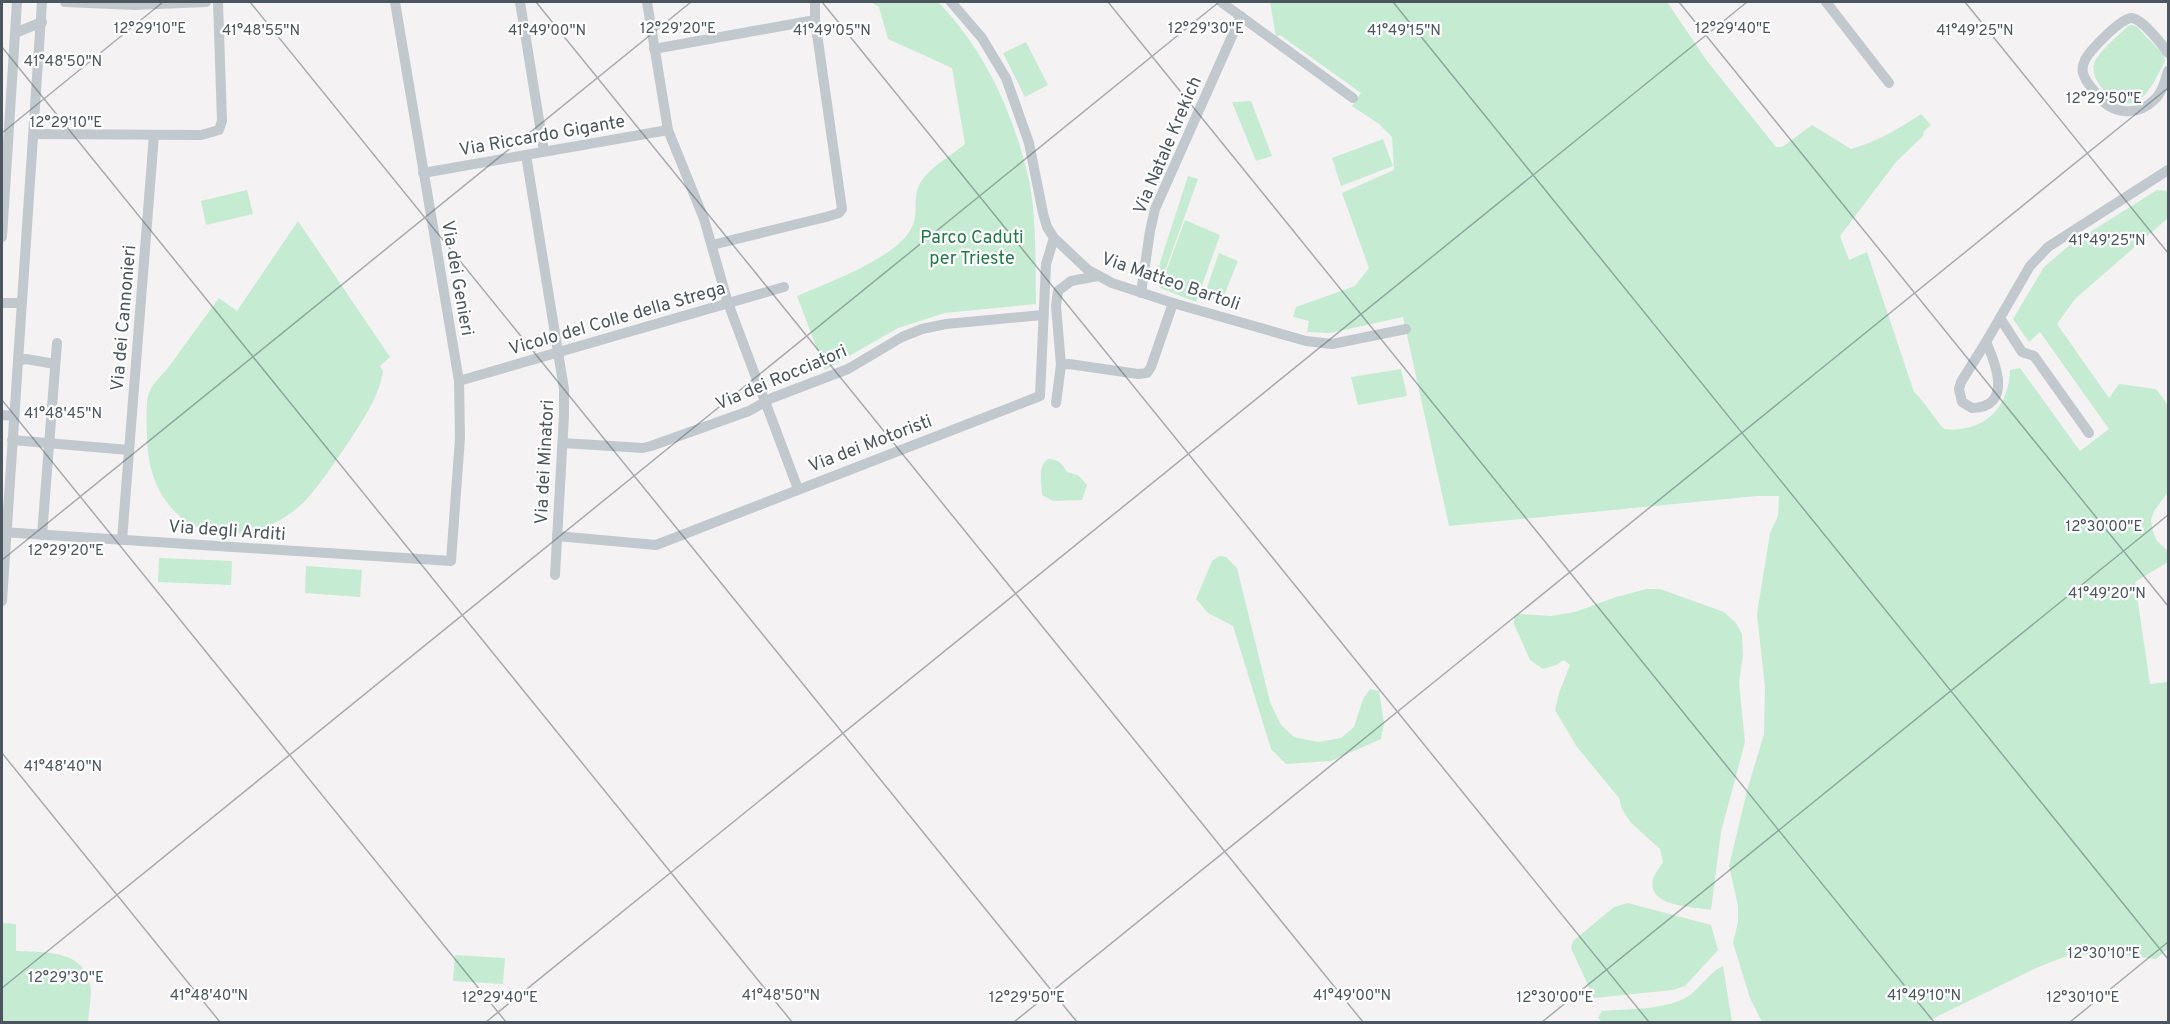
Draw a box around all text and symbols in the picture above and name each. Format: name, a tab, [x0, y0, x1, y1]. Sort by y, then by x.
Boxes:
text: 12°29'10"E	[114, 20, 186, 39]
text: 12°29'20"E	[640, 20, 716, 39]
text: 12°29'30"E	[1168, 20, 1244, 39]
text: 12°29'40"E	[1695, 20, 1771, 39]
text: 41°48'55"N	[222, 22, 300, 41]
text: 41°49'00"N	[508, 22, 586, 41]
text: 41°49'05"N	[793, 22, 871, 41]
text: 41°49'15"N	[1367, 22, 1441, 41]
text: 41°49'25"N	[1936, 22, 2014, 41]
text: 41°48'50"N	[24, 53, 102, 72]
street label: Via Natale Krekich	[1129, 73, 1208, 218]
text: 12°29'50"E	[2066, 90, 2142, 109]
street label: Via Riccardo Gigante	[457, 111, 627, 162]
text: 12°29'10"E	[30, 114, 102, 133]
street label: Via dei Genieri	[435, 219, 478, 338]
park label: Parco Caduti per Trieste	[920, 227, 1024, 271]
text: 41°49'25"N	[2068, 232, 2146, 251]
street label: Via dei Cannonieri	[107, 244, 142, 392]
street label: Via Matteo Bartoli	[1098, 248, 1243, 317]
street label: Vicolo del Colle della Strega	[506, 277, 728, 361]
street label: Via dei Rocciatori	[712, 340, 851, 416]
street label: Via dei Minatori	[531, 399, 560, 525]
text: 41°48'45"N	[24, 405, 102, 424]
street label: Via dei Motoristi	[806, 410, 935, 478]
street label: Via degli Arditi	[167, 516, 286, 547]
text: 12°30'00"E	[2066, 518, 2142, 537]
text: 12°29'20"E	[28, 542, 104, 561]
text: 41°49'20"N	[2068, 585, 2146, 604]
text: 41°48'40"N	[24, 758, 102, 777]
text: 12°30'10"E	[2068, 945, 2140, 964]
text: 12°29'30"E	[28, 969, 104, 988]
text: 41°48'40"N	[170, 987, 248, 1006]
text: 41°48'50"N	[742, 987, 820, 1006]
text: 41°49'00"N	[1313, 987, 1391, 1006]
text: 41°49'10"N	[1887, 987, 1961, 1006]
text: 12°29'40"E	[462, 989, 538, 1008]
text: 12°29'50"E	[989, 989, 1065, 1008]
text: 12°30'00"E	[1517, 989, 1593, 1008]
text: 12°30'10"E	[2047, 989, 2119, 1008]

